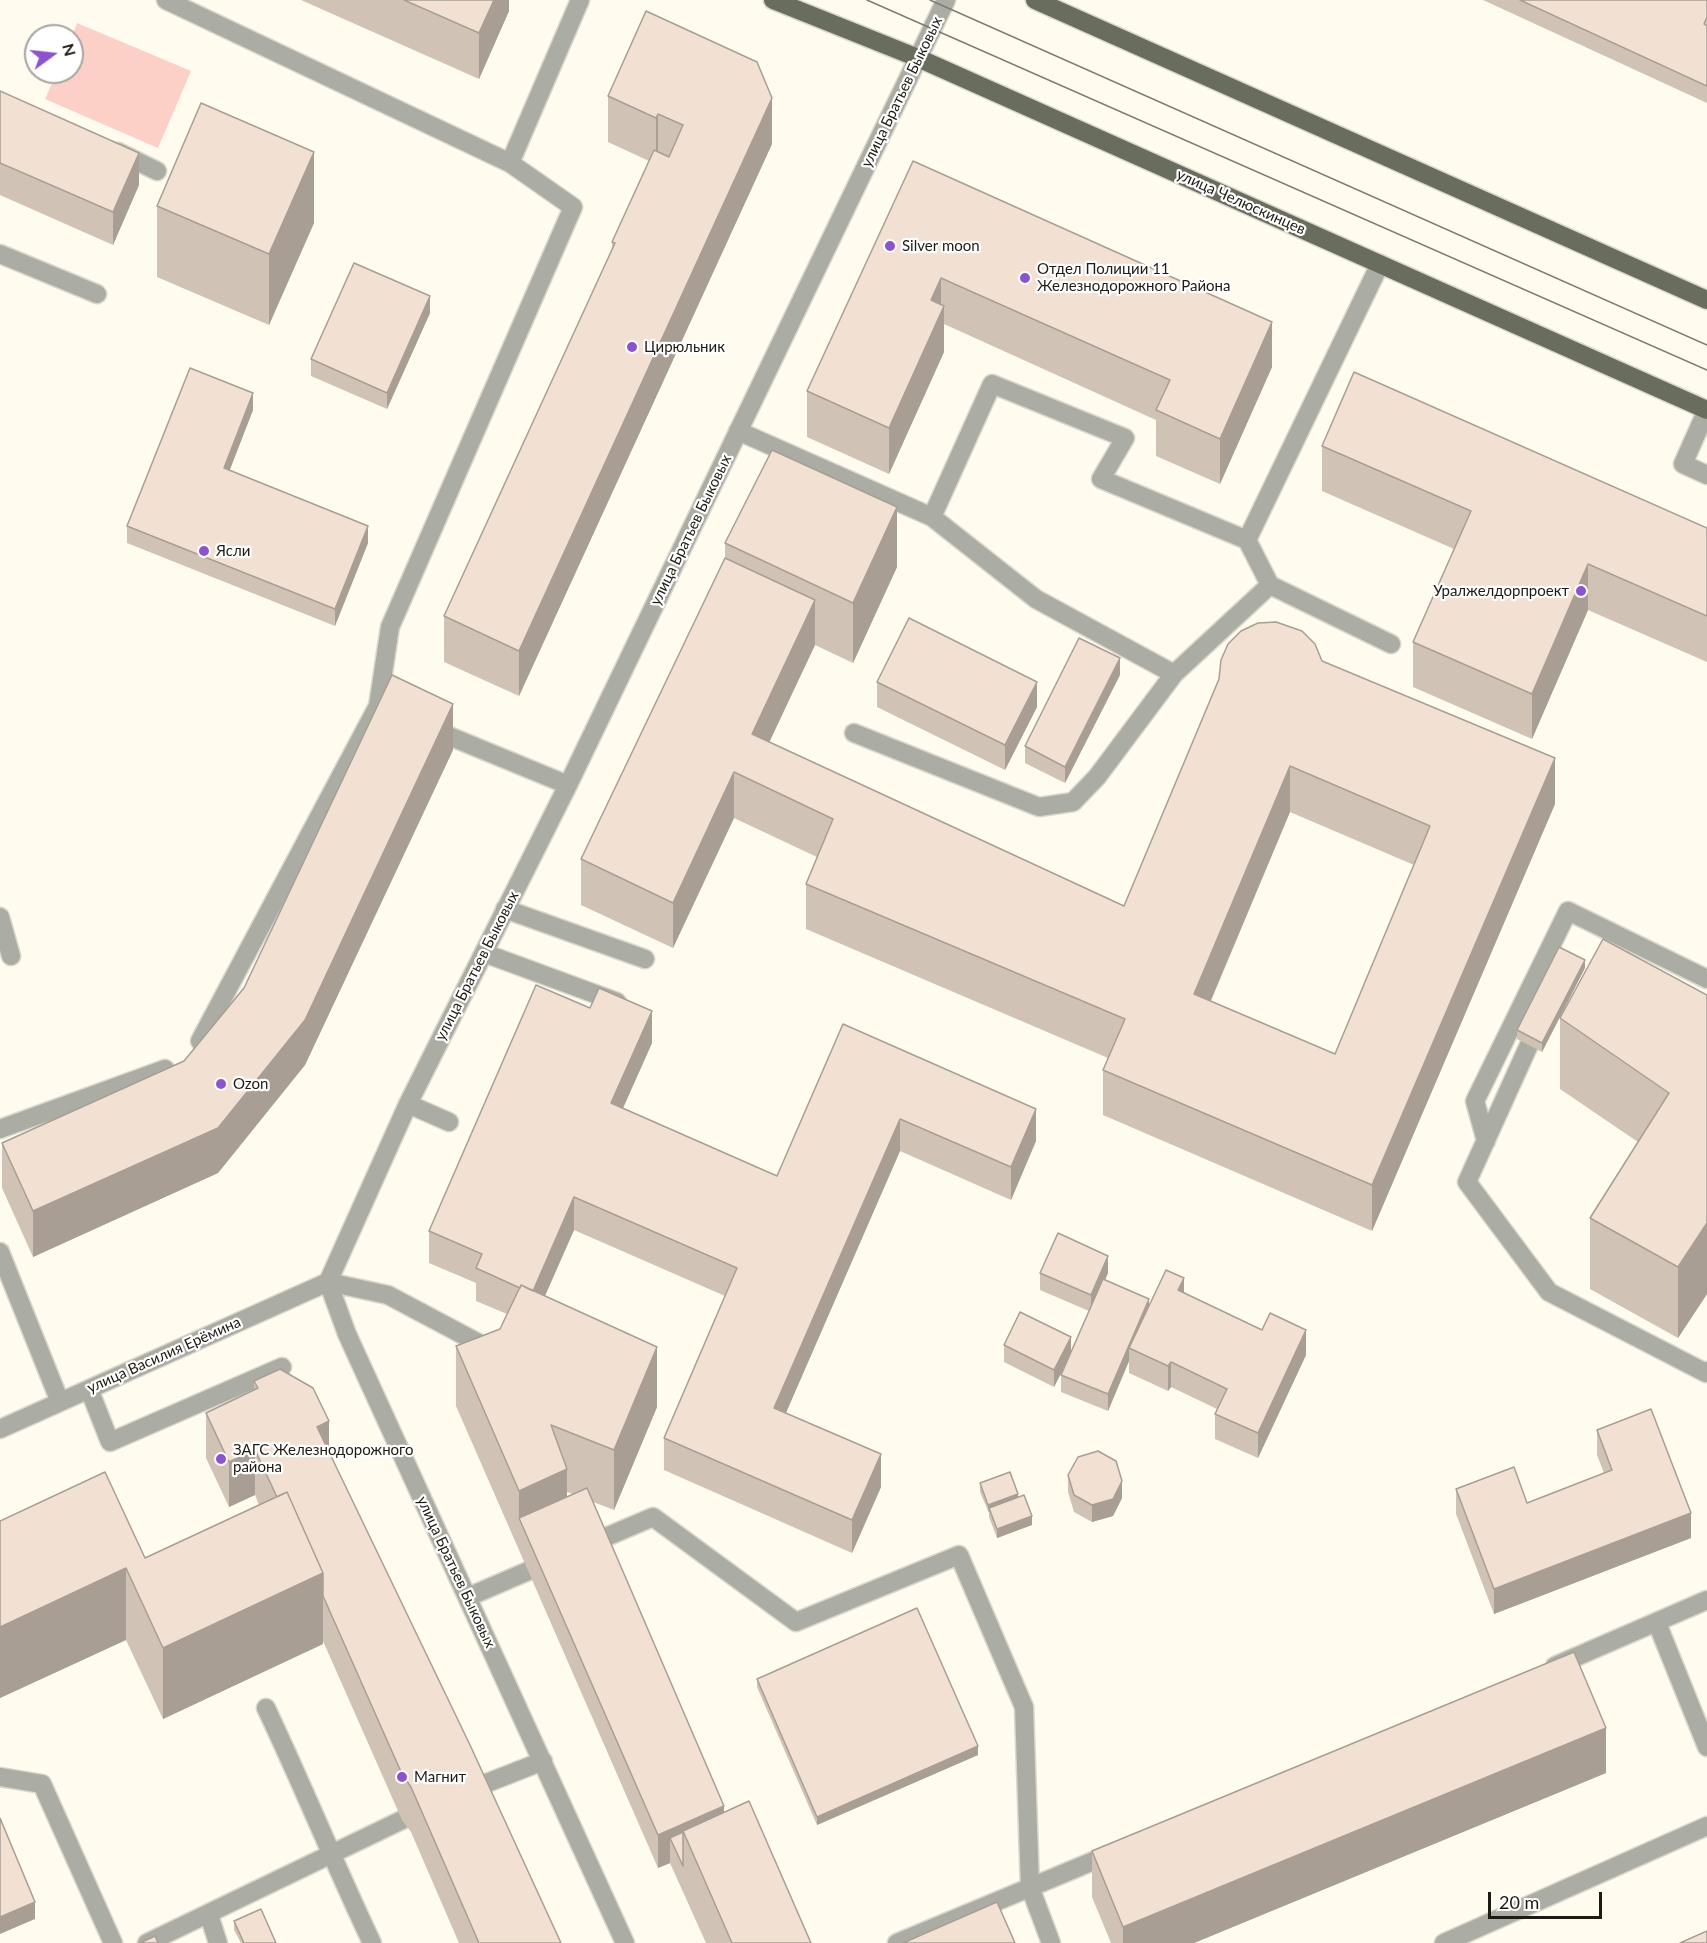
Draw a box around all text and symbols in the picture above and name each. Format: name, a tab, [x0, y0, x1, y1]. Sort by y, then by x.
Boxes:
street label: улица Братьев Быковых	[858, 14, 946, 170]
north arrow	[24, 24, 84, 84]
text: N	[59, 41, 81, 58]
street label: улица Челюскинцев	[1174, 165, 1308, 239]
place label: Silver moon	[902, 237, 980, 255]
marker: Silver moon	[883, 239, 897, 253]
place label: Отдел Полиции 11 Железнодорожного Района	[1037, 260, 1230, 295]
marker: Отдел Полиции 11 Железнодорожного Района	[1018, 271, 1032, 285]
place label: Цирюльник	[644, 338, 725, 356]
marker: Цирюльник	[625, 340, 639, 354]
street label: улица Братьев Быковых	[647, 452, 735, 608]
place label: Ясли	[216, 542, 250, 560]
marker: Ясли	[197, 544, 211, 558]
place label: Уралжелдорпроект	[1433, 582, 1569, 600]
marker: Уралжелдорпроект	[1574, 584, 1588, 598]
street label: улица Братьев Быковых	[431, 888, 523, 1044]
place label: Ozon	[233, 1075, 268, 1093]
marker: Ozon	[214, 1077, 228, 1091]
street label: улица Василия Ерёмина	[84, 1313, 244, 1397]
place label: ЗАГС Железнодорожного района	[233, 1441, 413, 1476]
marker: ЗАГС Железнодорожного района	[214, 1452, 228, 1466]
street label: улица Братьев Быковых	[413, 1493, 499, 1651]
place label: Магнит	[414, 1768, 466, 1786]
marker: Магнит	[395, 1770, 409, 1784]
scale bar	[1491, 1880, 1605, 1918]
text: 20 m	[1499, 1891, 1539, 1913]

